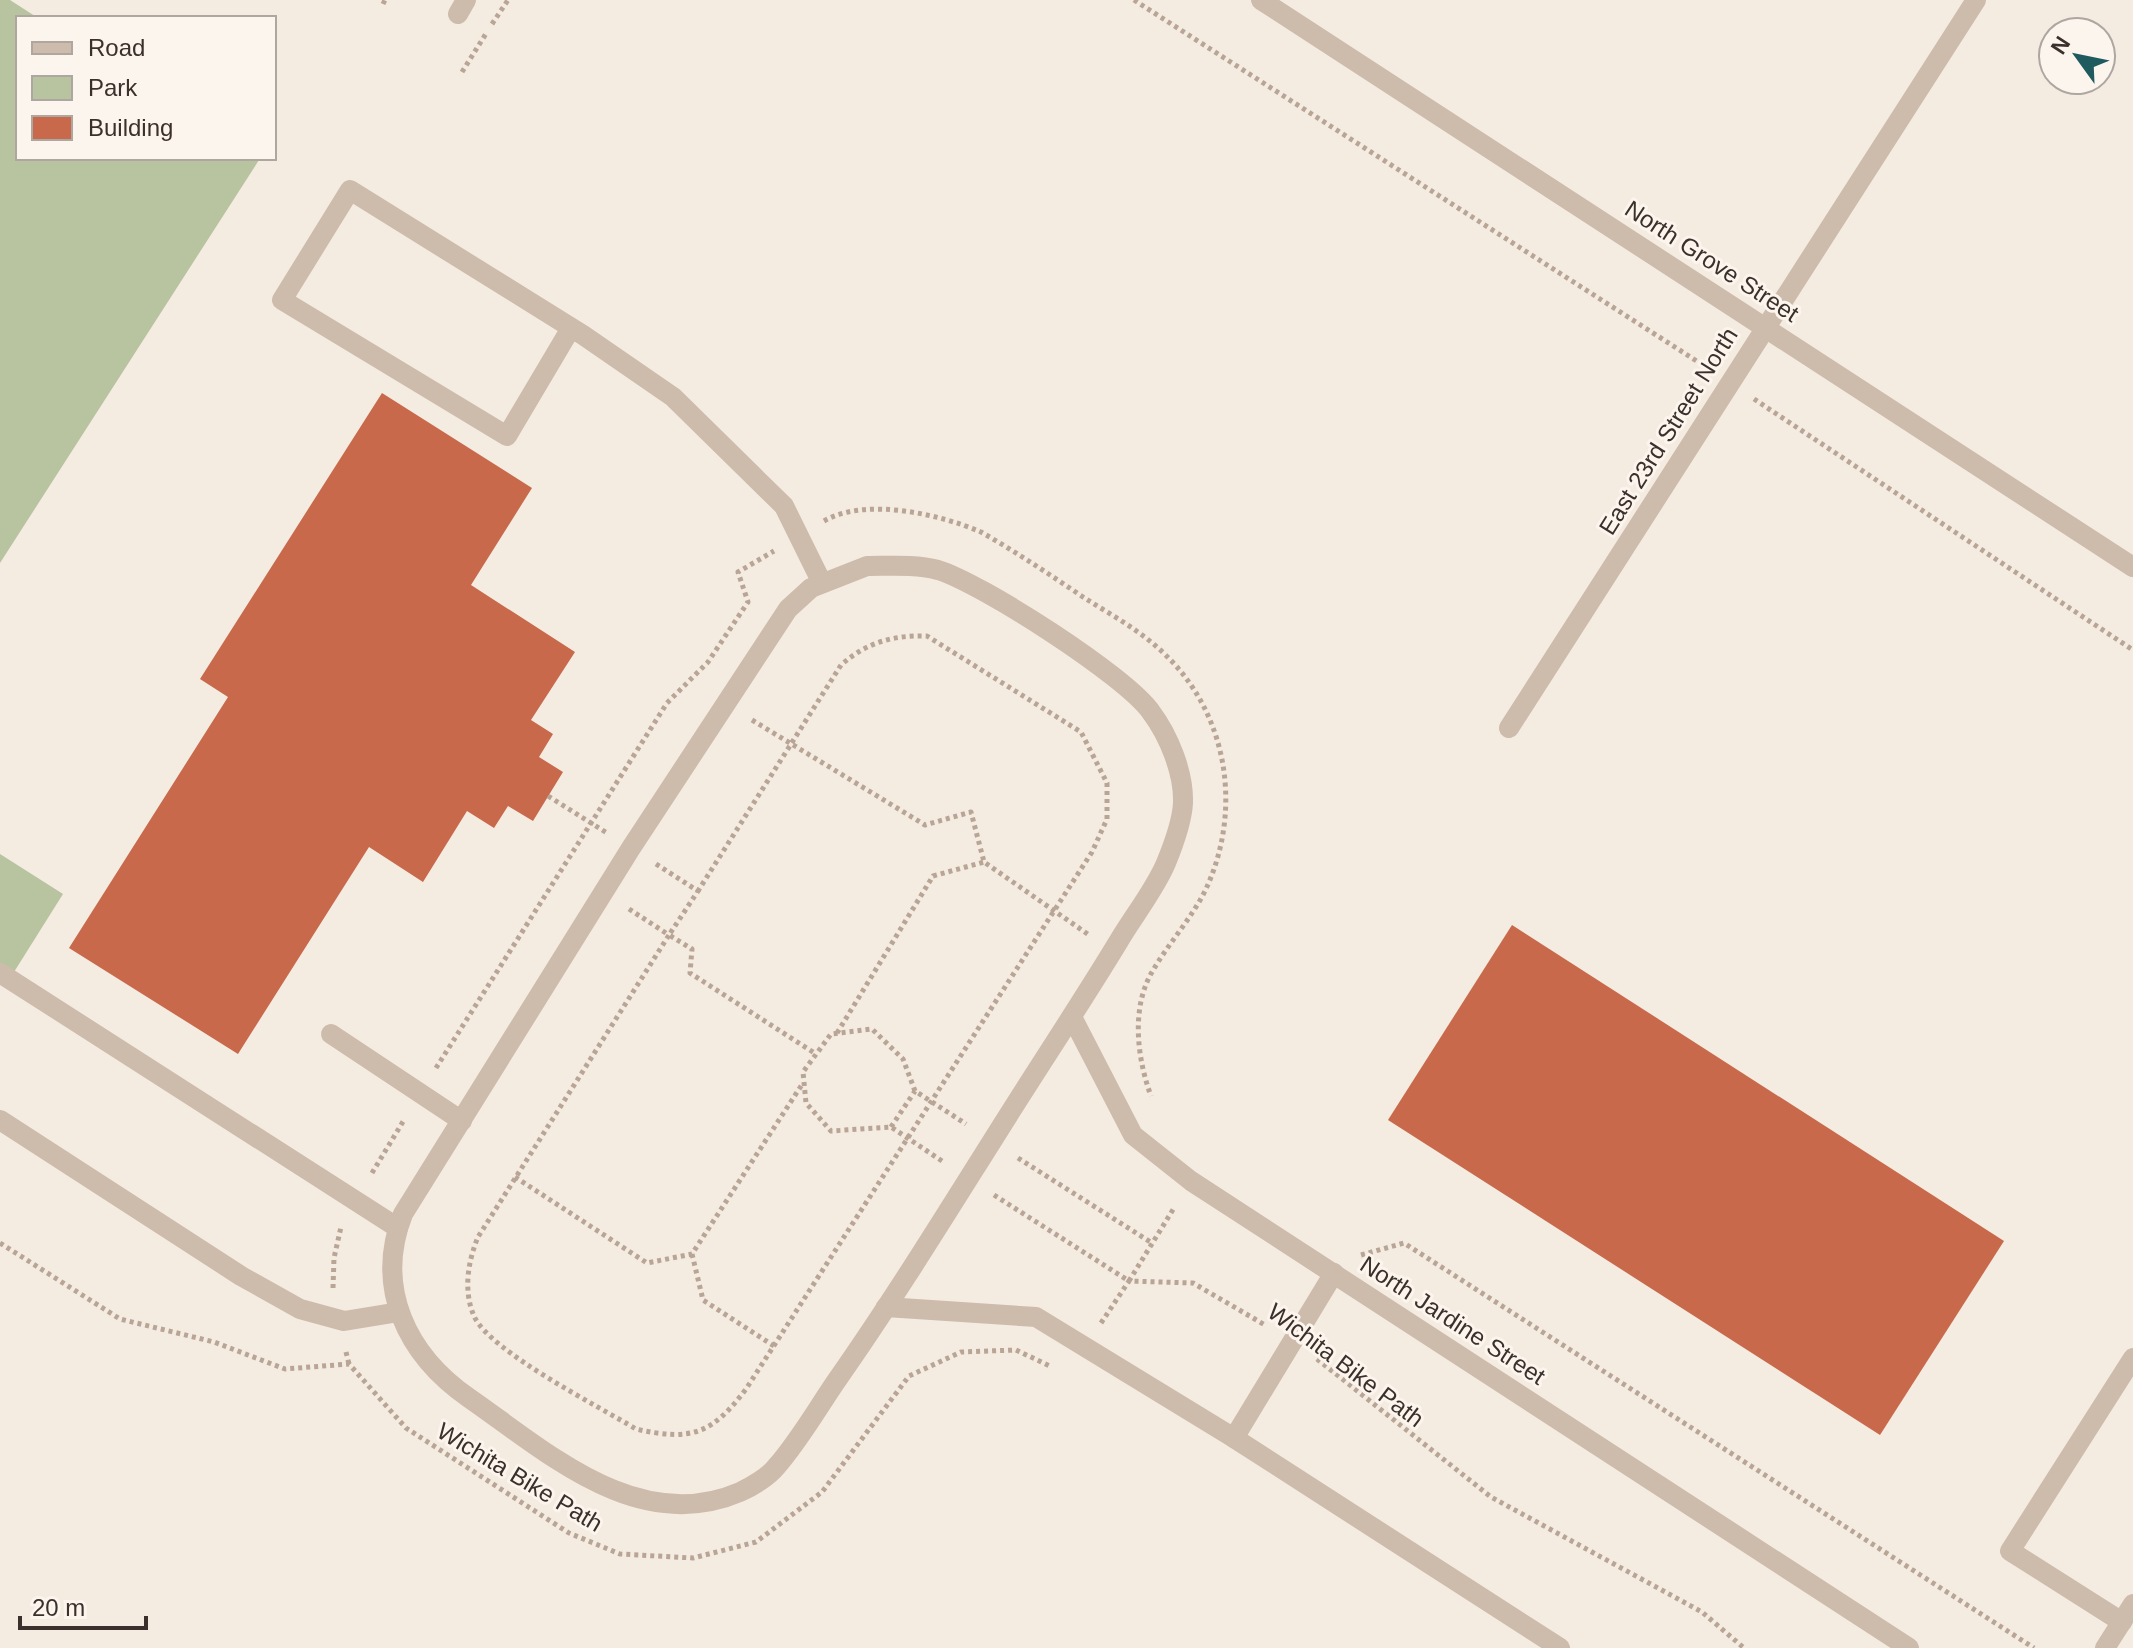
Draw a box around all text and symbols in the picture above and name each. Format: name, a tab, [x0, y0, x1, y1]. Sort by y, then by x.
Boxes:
legend	[16, 16, 276, 160]
north arrow	[2037, 16, 2117, 96]
text: N	[2046, 32, 2075, 59]
text: Road	[88, 34, 145, 61]
text: Park	[88, 74, 138, 101]
text: Building	[88, 114, 173, 141]
street label: North Grove Street	[1620, 195, 1804, 327]
street label: East 23rd Street North	[1593, 323, 1743, 539]
street label: North Jardine Street	[1356, 1250, 1551, 1390]
street label: Wichita Bike Path	[1263, 1298, 1429, 1432]
street label: Wichita Bike Path	[432, 1417, 608, 1537]
scale bar	[20, 1580, 146, 1630]
text: 20 m	[32, 1594, 85, 1621]

